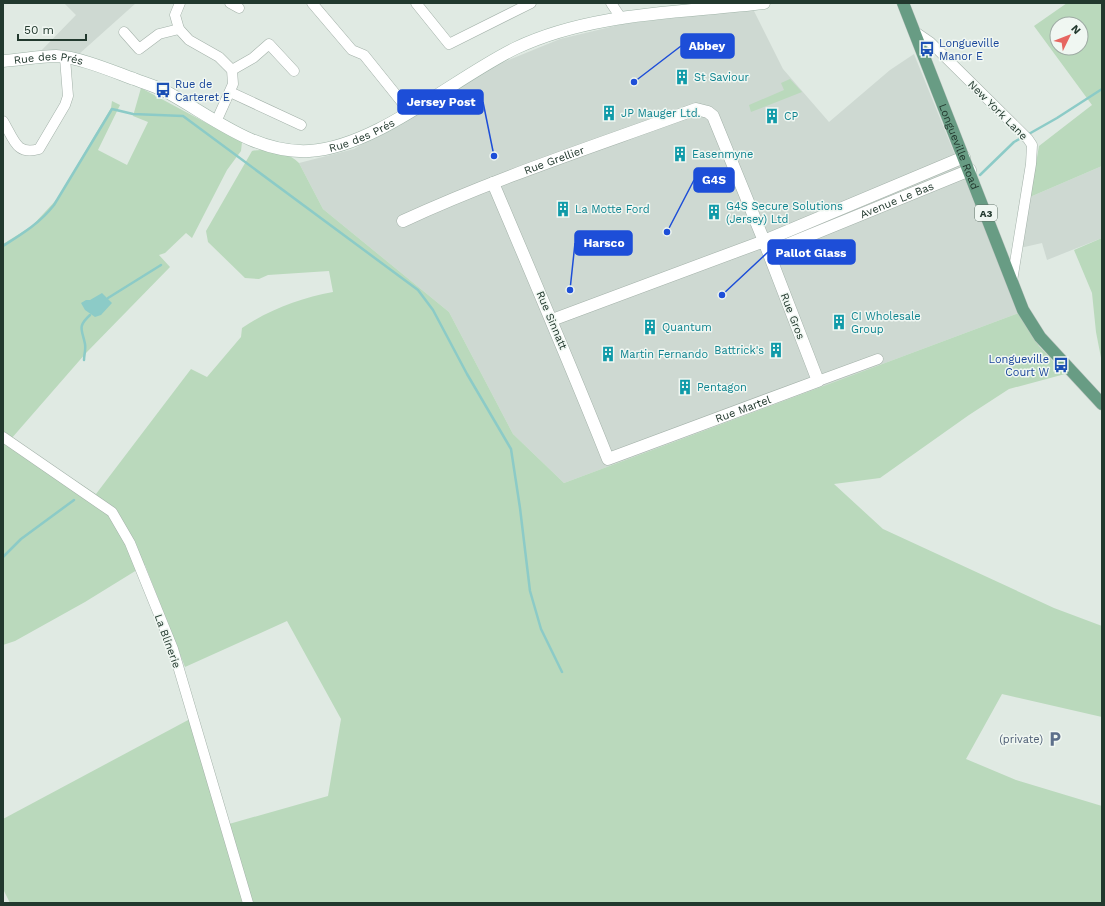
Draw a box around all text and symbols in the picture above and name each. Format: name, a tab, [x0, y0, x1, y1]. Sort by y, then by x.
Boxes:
scale bar	[18, 16, 86, 42]
north arrow	[1049, 16, 1089, 56]
text: N	[1068, 22, 1083, 37]
text: 50 m	[24, 23, 54, 37]
callout: Abbey	[681, 34, 734, 58]
place label: Longueville Manor E	[939, 37, 999, 63]
text: Abbey	[689, 39, 726, 53]
bus stop icon: Longueville Manor E	[918, 40, 936, 58]
street label: Rue des Prés	[13, 50, 85, 68]
building icon: St Saviour	[673, 68, 691, 86]
place label: St Saviour	[694, 71, 749, 84]
place label: Rue de Carteret E	[175, 78, 230, 104]
street label: New York Lane	[965, 78, 1030, 143]
bus stop icon: Rue de Carteret E	[154, 81, 172, 99]
callout: Jersey Post	[398, 90, 483, 114]
text: Jersey Post	[406, 95, 476, 109]
street label: Longueville Road	[936, 102, 981, 191]
building icon: JP Mauger Ltd.	[600, 104, 618, 122]
place label: JP Mauger Ltd.	[621, 107, 701, 120]
building icon: CP	[763, 107, 781, 125]
place label: CP	[784, 110, 799, 123]
street label: Rue des Prés	[328, 116, 397, 155]
street label: Rue Grellier	[522, 143, 587, 177]
building icon: Easenmyne	[671, 145, 689, 163]
place label: Easenmyne	[692, 148, 753, 161]
callout: G4S	[694, 168, 734, 192]
text: G4S	[702, 173, 726, 187]
street label: Avenue Le Bas	[858, 179, 936, 221]
building icon: La Motte Ford	[554, 200, 572, 218]
place label: G4S Secure Solutions (Jersey) Ltd	[726, 200, 843, 226]
place label: La Motte Ford	[575, 203, 650, 216]
building icon: G4S Secure Solutions (Jersey) Ltd	[705, 203, 723, 221]
road number: A3	[975, 205, 997, 221]
callout: Harsco	[575, 231, 632, 255]
text: Harsco	[583, 236, 625, 250]
callout: Pallot Glass	[768, 240, 855, 264]
text: Pallot Glass	[775, 246, 847, 260]
street label: Rue Sinnatt	[533, 289, 570, 352]
street label: Rue Gros	[778, 291, 807, 341]
place label: CI Wholesale Group	[851, 310, 921, 336]
building icon: CI Wholesale Group	[830, 313, 848, 331]
building icon: Quantum	[641, 318, 659, 336]
place label: Quantum	[662, 321, 712, 334]
building icon: Battrick's	[767, 341, 785, 359]
place label: Battrick's	[714, 344, 764, 357]
building icon: Martin Fernando	[599, 345, 617, 363]
place label: Martin Fernando	[620, 348, 708, 361]
place label: Longueville Court W	[989, 353, 1049, 379]
bus stop icon: Longueville Court W	[1052, 356, 1070, 374]
building icon: Pentagon	[676, 378, 694, 396]
place label: Pentagon	[697, 381, 747, 394]
street label: Rue Martel	[714, 393, 773, 426]
street label: La Blinerie	[152, 612, 183, 670]
parking icon: (private)	[1046, 730, 1064, 748]
place label: (private)	[999, 733, 1043, 746]

